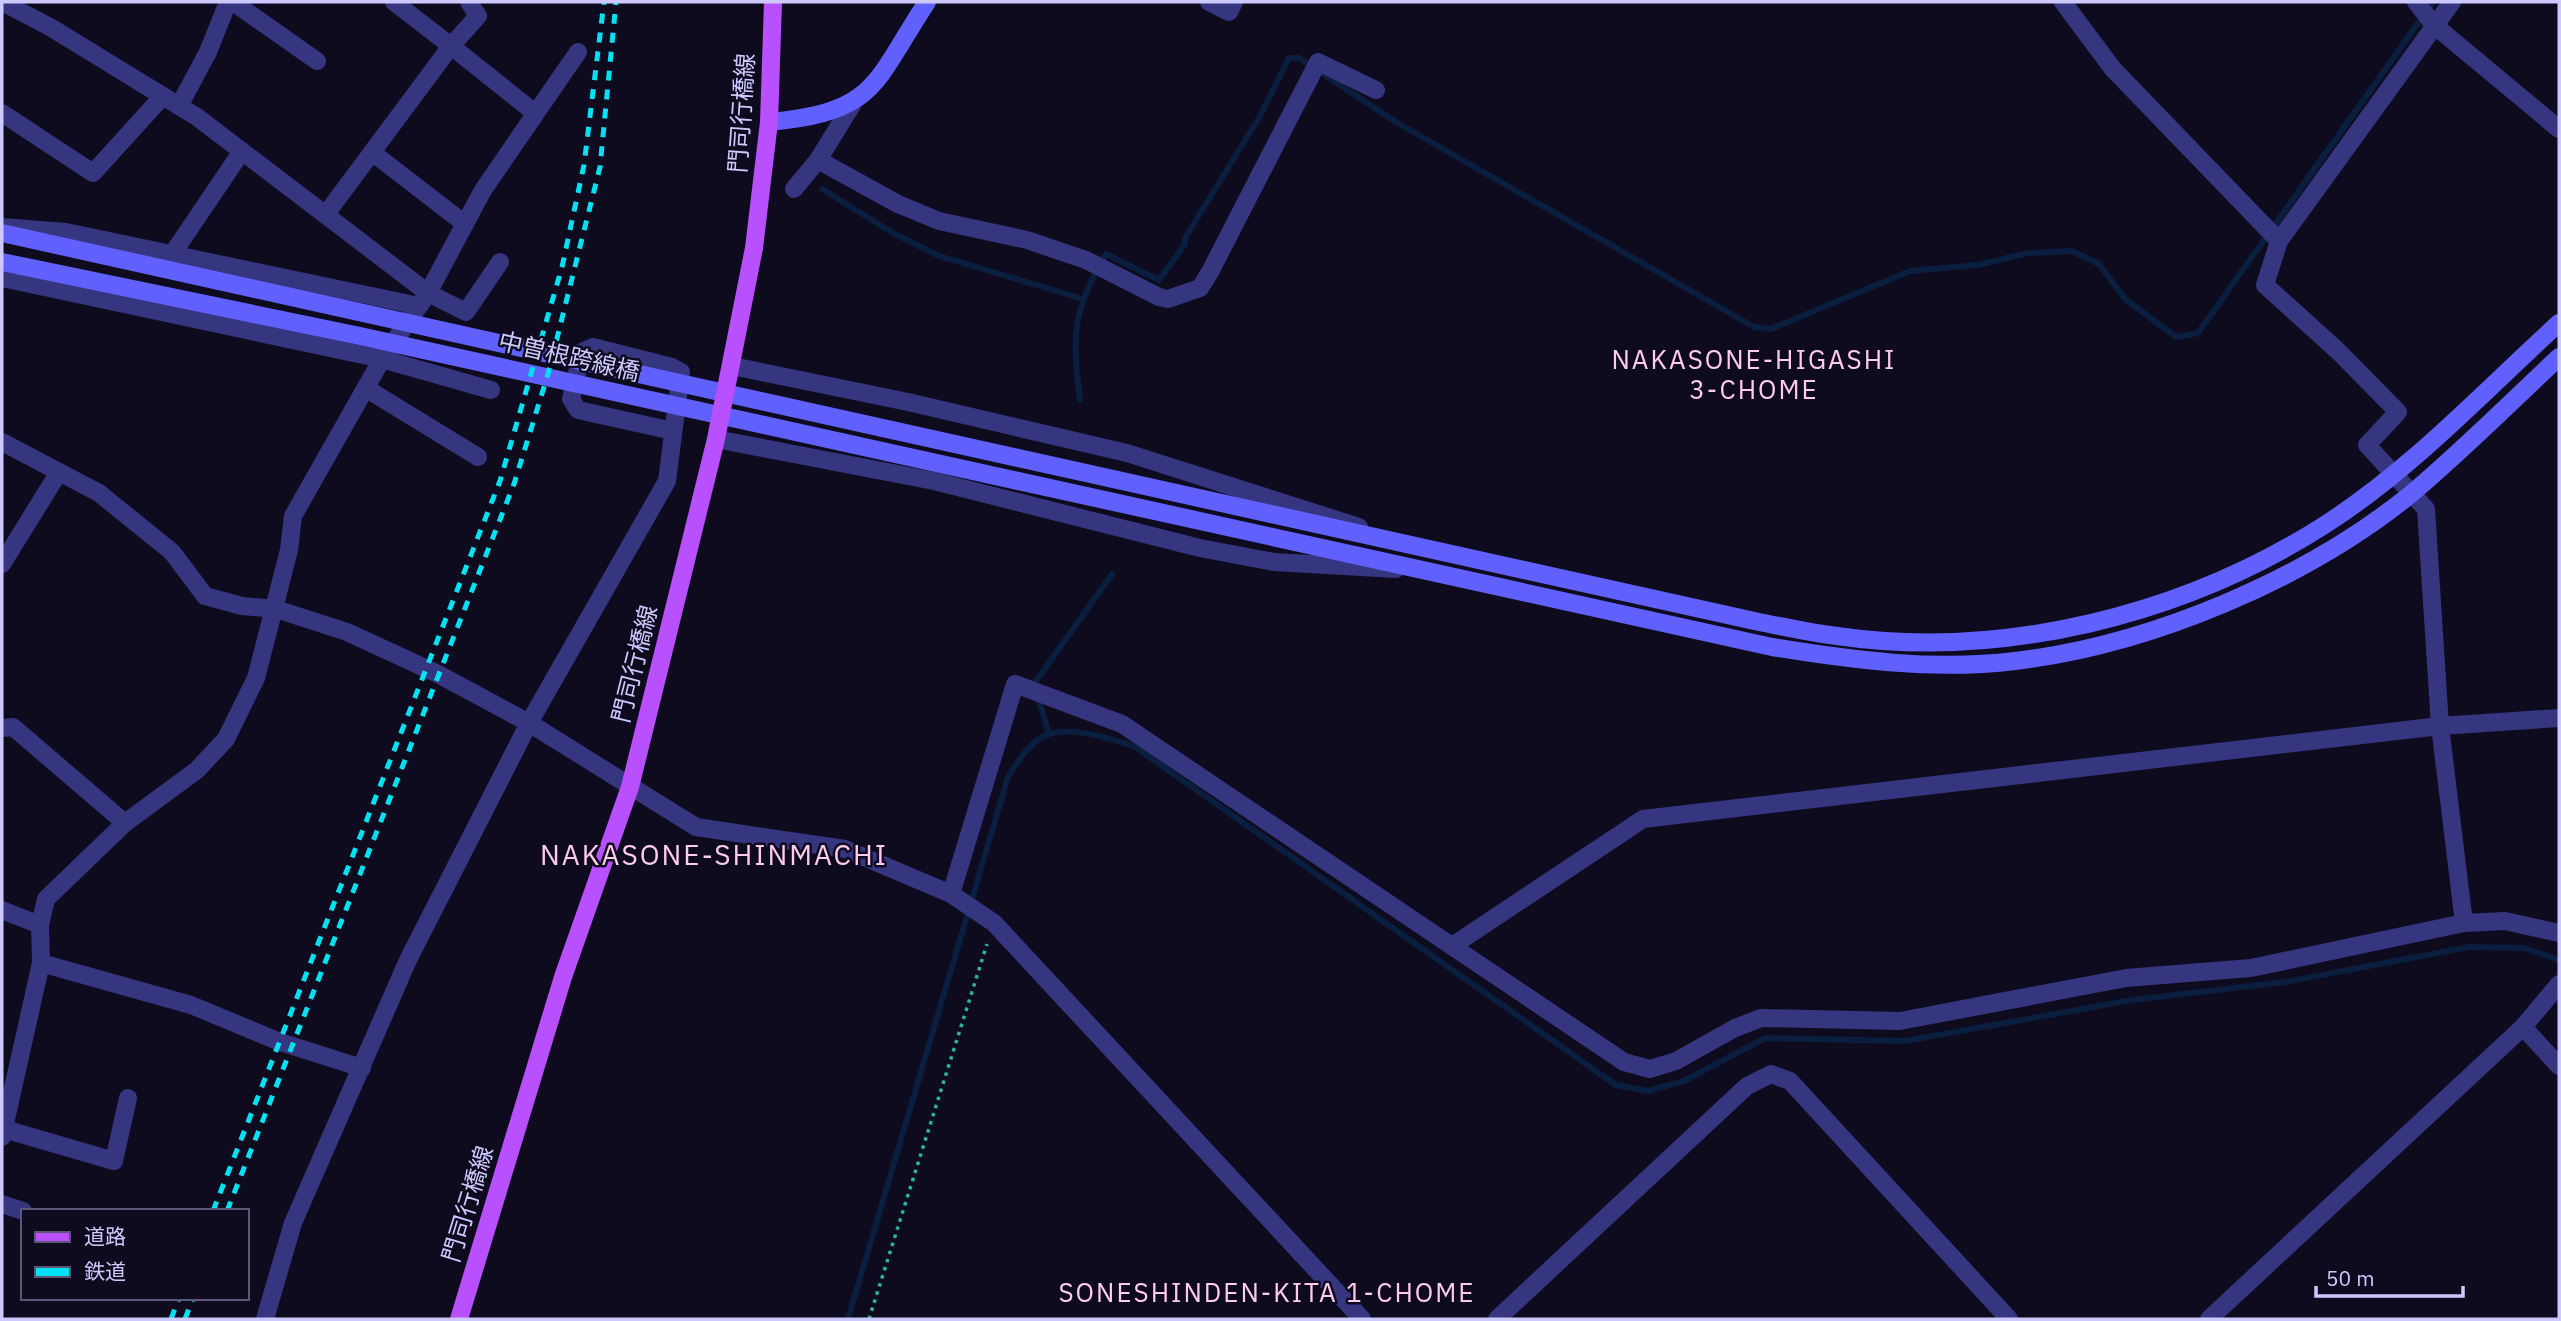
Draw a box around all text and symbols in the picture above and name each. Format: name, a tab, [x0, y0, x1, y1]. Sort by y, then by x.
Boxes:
street label: 門司行橋線	[721, 52, 761, 174]
street label: 中曽根跨線橋	[495, 324, 643, 388]
district label: NAKASONE-HIGASHI 3-CHOME	[1611, 342, 1897, 406]
street label: 門司行橋線	[604, 602, 664, 726]
district label: NAKASONE-SHINMACHI	[540, 836, 888, 873]
street label: 門司行橋線	[434, 1142, 500, 1266]
legend	[21, 1209, 248, 1300]
text: 道路	[84, 1222, 126, 1250]
scale bar	[2316, 1254, 2463, 1298]
text: 鉄道	[84, 1257, 126, 1285]
text: 50 m	[2326, 1264, 2375, 1292]
district label: SONESHINDEN-KITA 1-CHOME	[1059, 1275, 1475, 1309]

